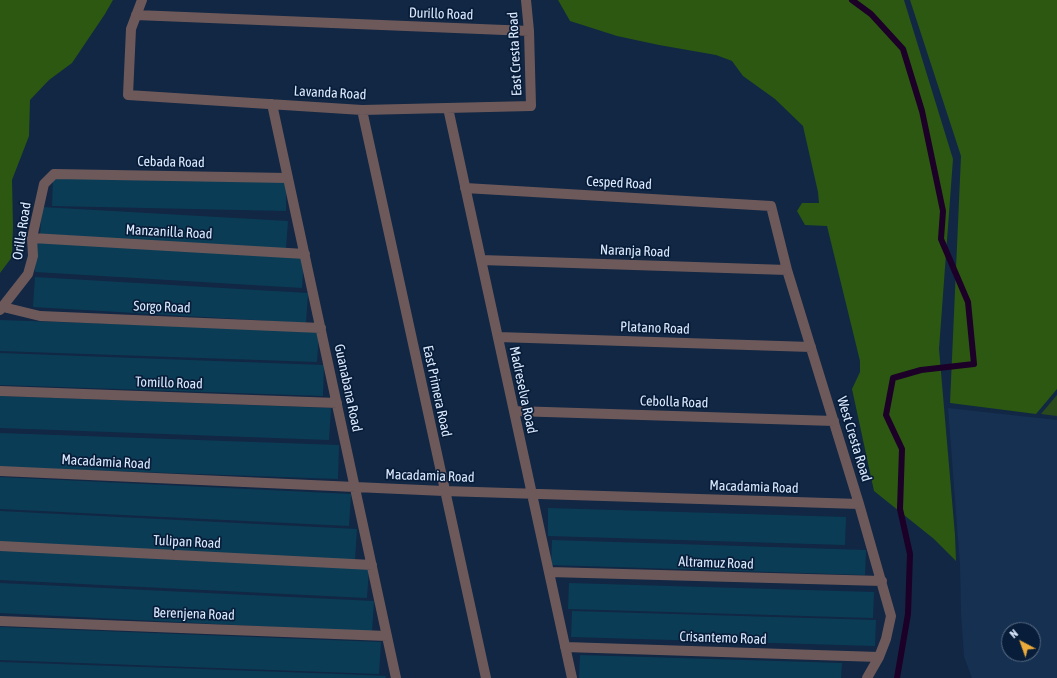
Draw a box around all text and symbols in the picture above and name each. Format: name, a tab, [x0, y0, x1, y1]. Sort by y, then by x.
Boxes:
street label: Durillo Road	[408, 4, 474, 24]
street label: East Cresta Road	[504, 11, 526, 97]
street label: Lavanda Road	[293, 83, 367, 103]
street label: Cebada Road	[137, 153, 205, 171]
street label: Cesped Road	[586, 173, 652, 193]
street label: Orilla Road	[9, 201, 35, 261]
street label: Manzanilla Road	[125, 221, 213, 243]
street label: Naranja Road	[600, 241, 670, 261]
street label: Sorgo Road	[133, 298, 191, 316]
street label: Platano Road	[620, 318, 690, 338]
street label: Guanabana Road	[331, 343, 365, 433]
street label: East Primera Road	[419, 344, 455, 438]
street label: Madreselva Road	[506, 345, 540, 435]
street label: Tomillo Road	[135, 373, 203, 393]
street label: Cebolla Road	[640, 392, 708, 412]
street label: West Cresta Road	[833, 395, 875, 483]
street label: Macadamia Road	[61, 451, 151, 473]
street label: Macadamia Road	[385, 466, 475, 486]
street label: Macadamia Road	[709, 477, 799, 497]
street label: Tulipan Road	[153, 532, 221, 552]
street label: Altramuz Road	[678, 553, 754, 573]
street label: Berenjena Road	[153, 604, 235, 624]
north arrow	[1001, 622, 1041, 662]
text: N	[1007, 627, 1020, 640]
street label: Crisantemo Road	[679, 628, 767, 648]

